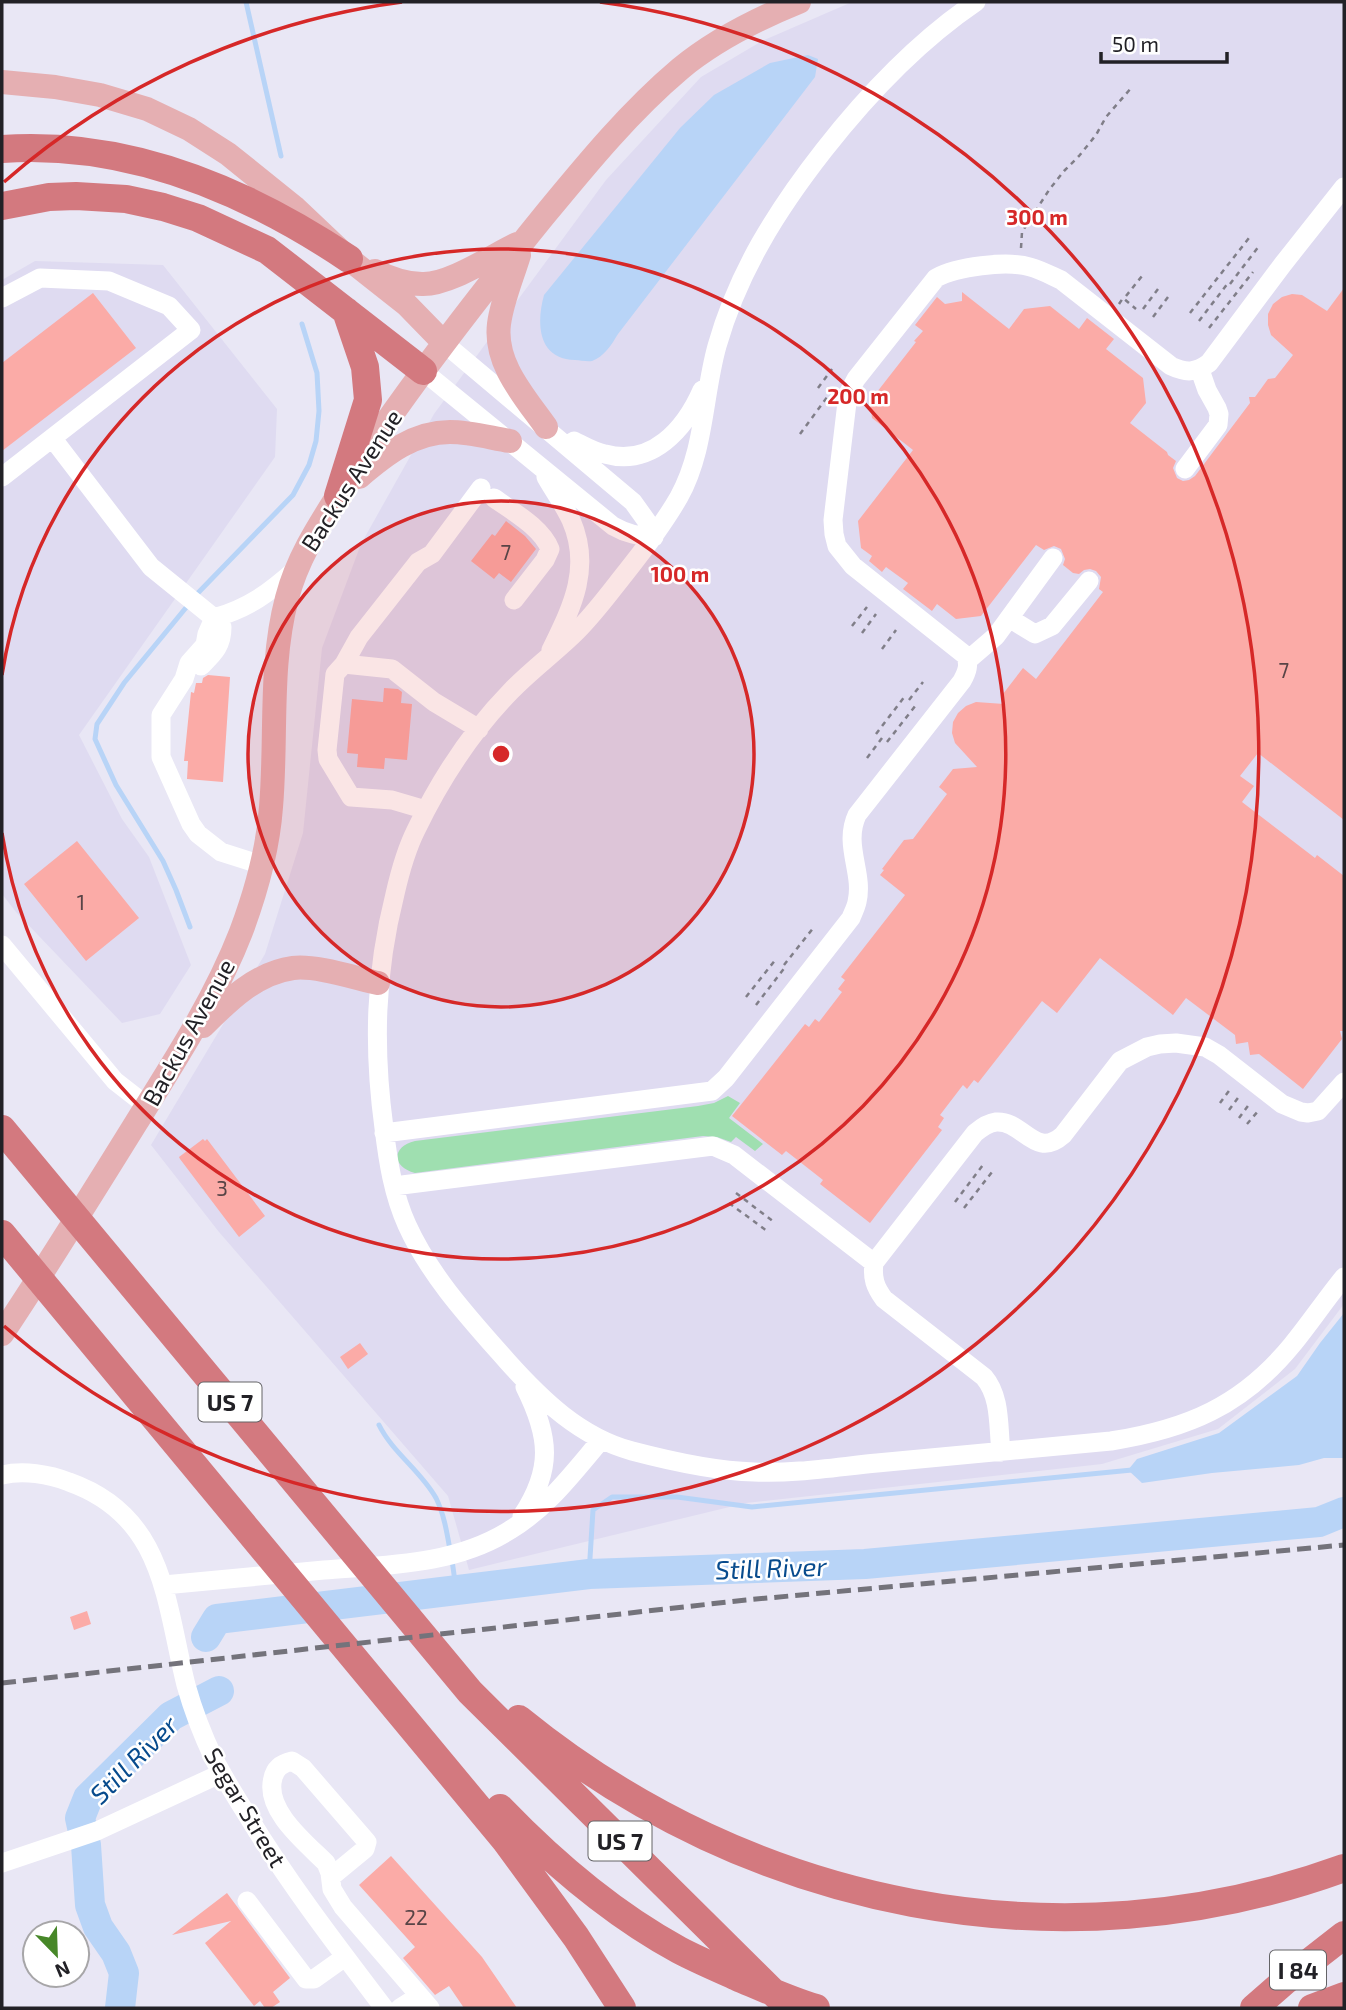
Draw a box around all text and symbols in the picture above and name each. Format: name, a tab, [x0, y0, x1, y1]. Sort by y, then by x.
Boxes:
scale bar	[1101, 21, 1227, 65]
text: 50 m	[1112, 31, 1159, 56]
text: 300 m	[1006, 204, 1068, 229]
text: 200 m	[827, 383, 889, 408]
street label: Backus Avenue	[294, 404, 408, 556]
house number: 7	[501, 539, 512, 564]
text: 100 m	[651, 561, 709, 586]
house number: 7	[1279, 657, 1290, 682]
centre of rings	[489, 742, 513, 766]
house number: 1	[77, 889, 85, 914]
street label: Backus Avenue	[136, 954, 240, 1110]
house number: 3	[216, 1175, 228, 1200]
road number: US 7	[198, 1382, 262, 1422]
water label: Still River	[715, 1550, 828, 1584]
water label: Still River	[83, 1708, 184, 1809]
street label: Segar Street	[199, 1742, 293, 1872]
road number: US 7	[588, 1822, 652, 1860]
house number: 22	[404, 1904, 428, 1929]
north arrow	[21, 1919, 91, 1989]
road number: I 84	[1270, 1951, 1326, 1990]
text: N	[52, 1957, 74, 1983]

